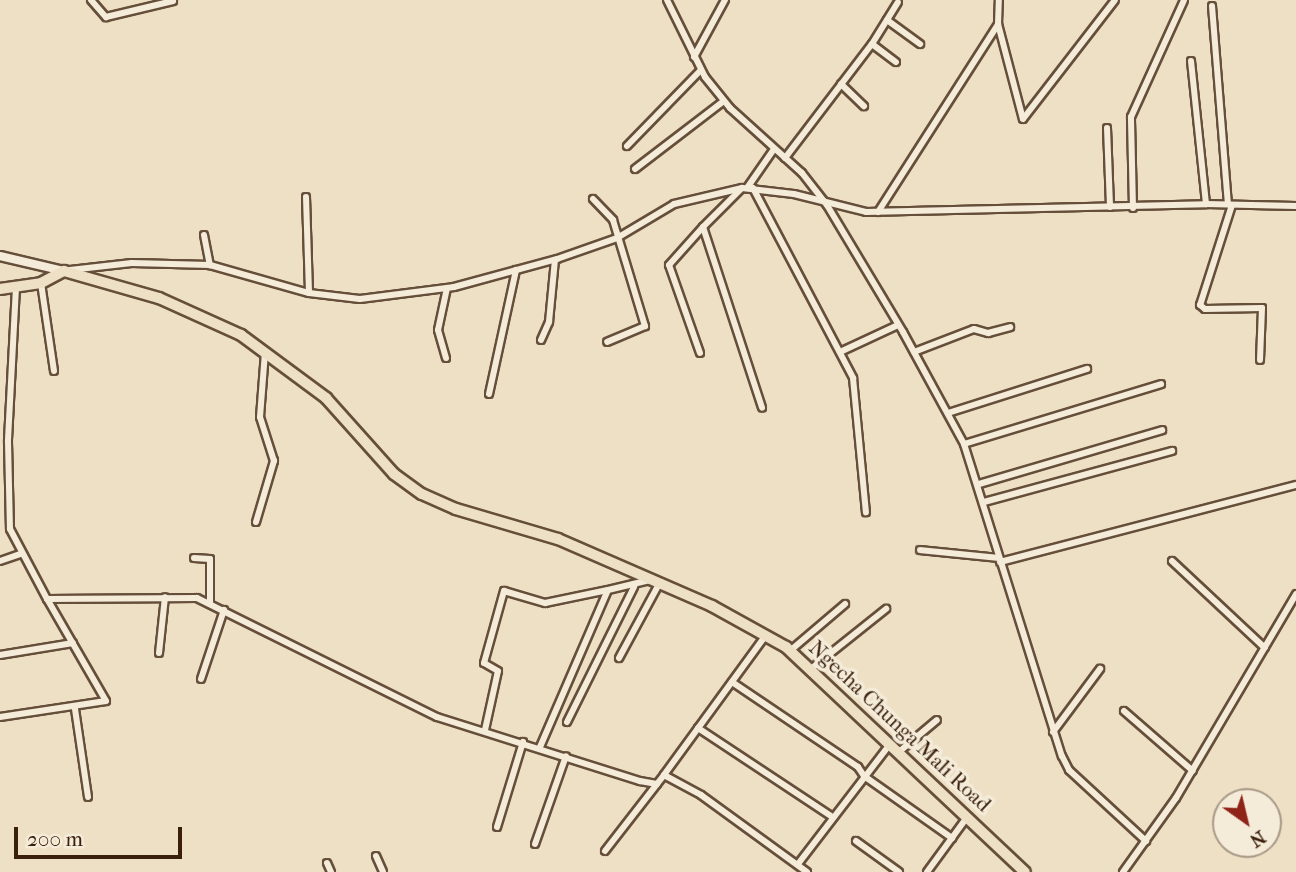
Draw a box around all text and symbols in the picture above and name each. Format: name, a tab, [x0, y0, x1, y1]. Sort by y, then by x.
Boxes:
street label: Ngecha Chunga Mali Road	[804, 635, 996, 817]
north arrow	[1212, 788, 1282, 858]
scale bar	[18, 812, 186, 856]
text: N	[1246, 826, 1270, 852]
text: 200 m	[27, 827, 83, 851]

